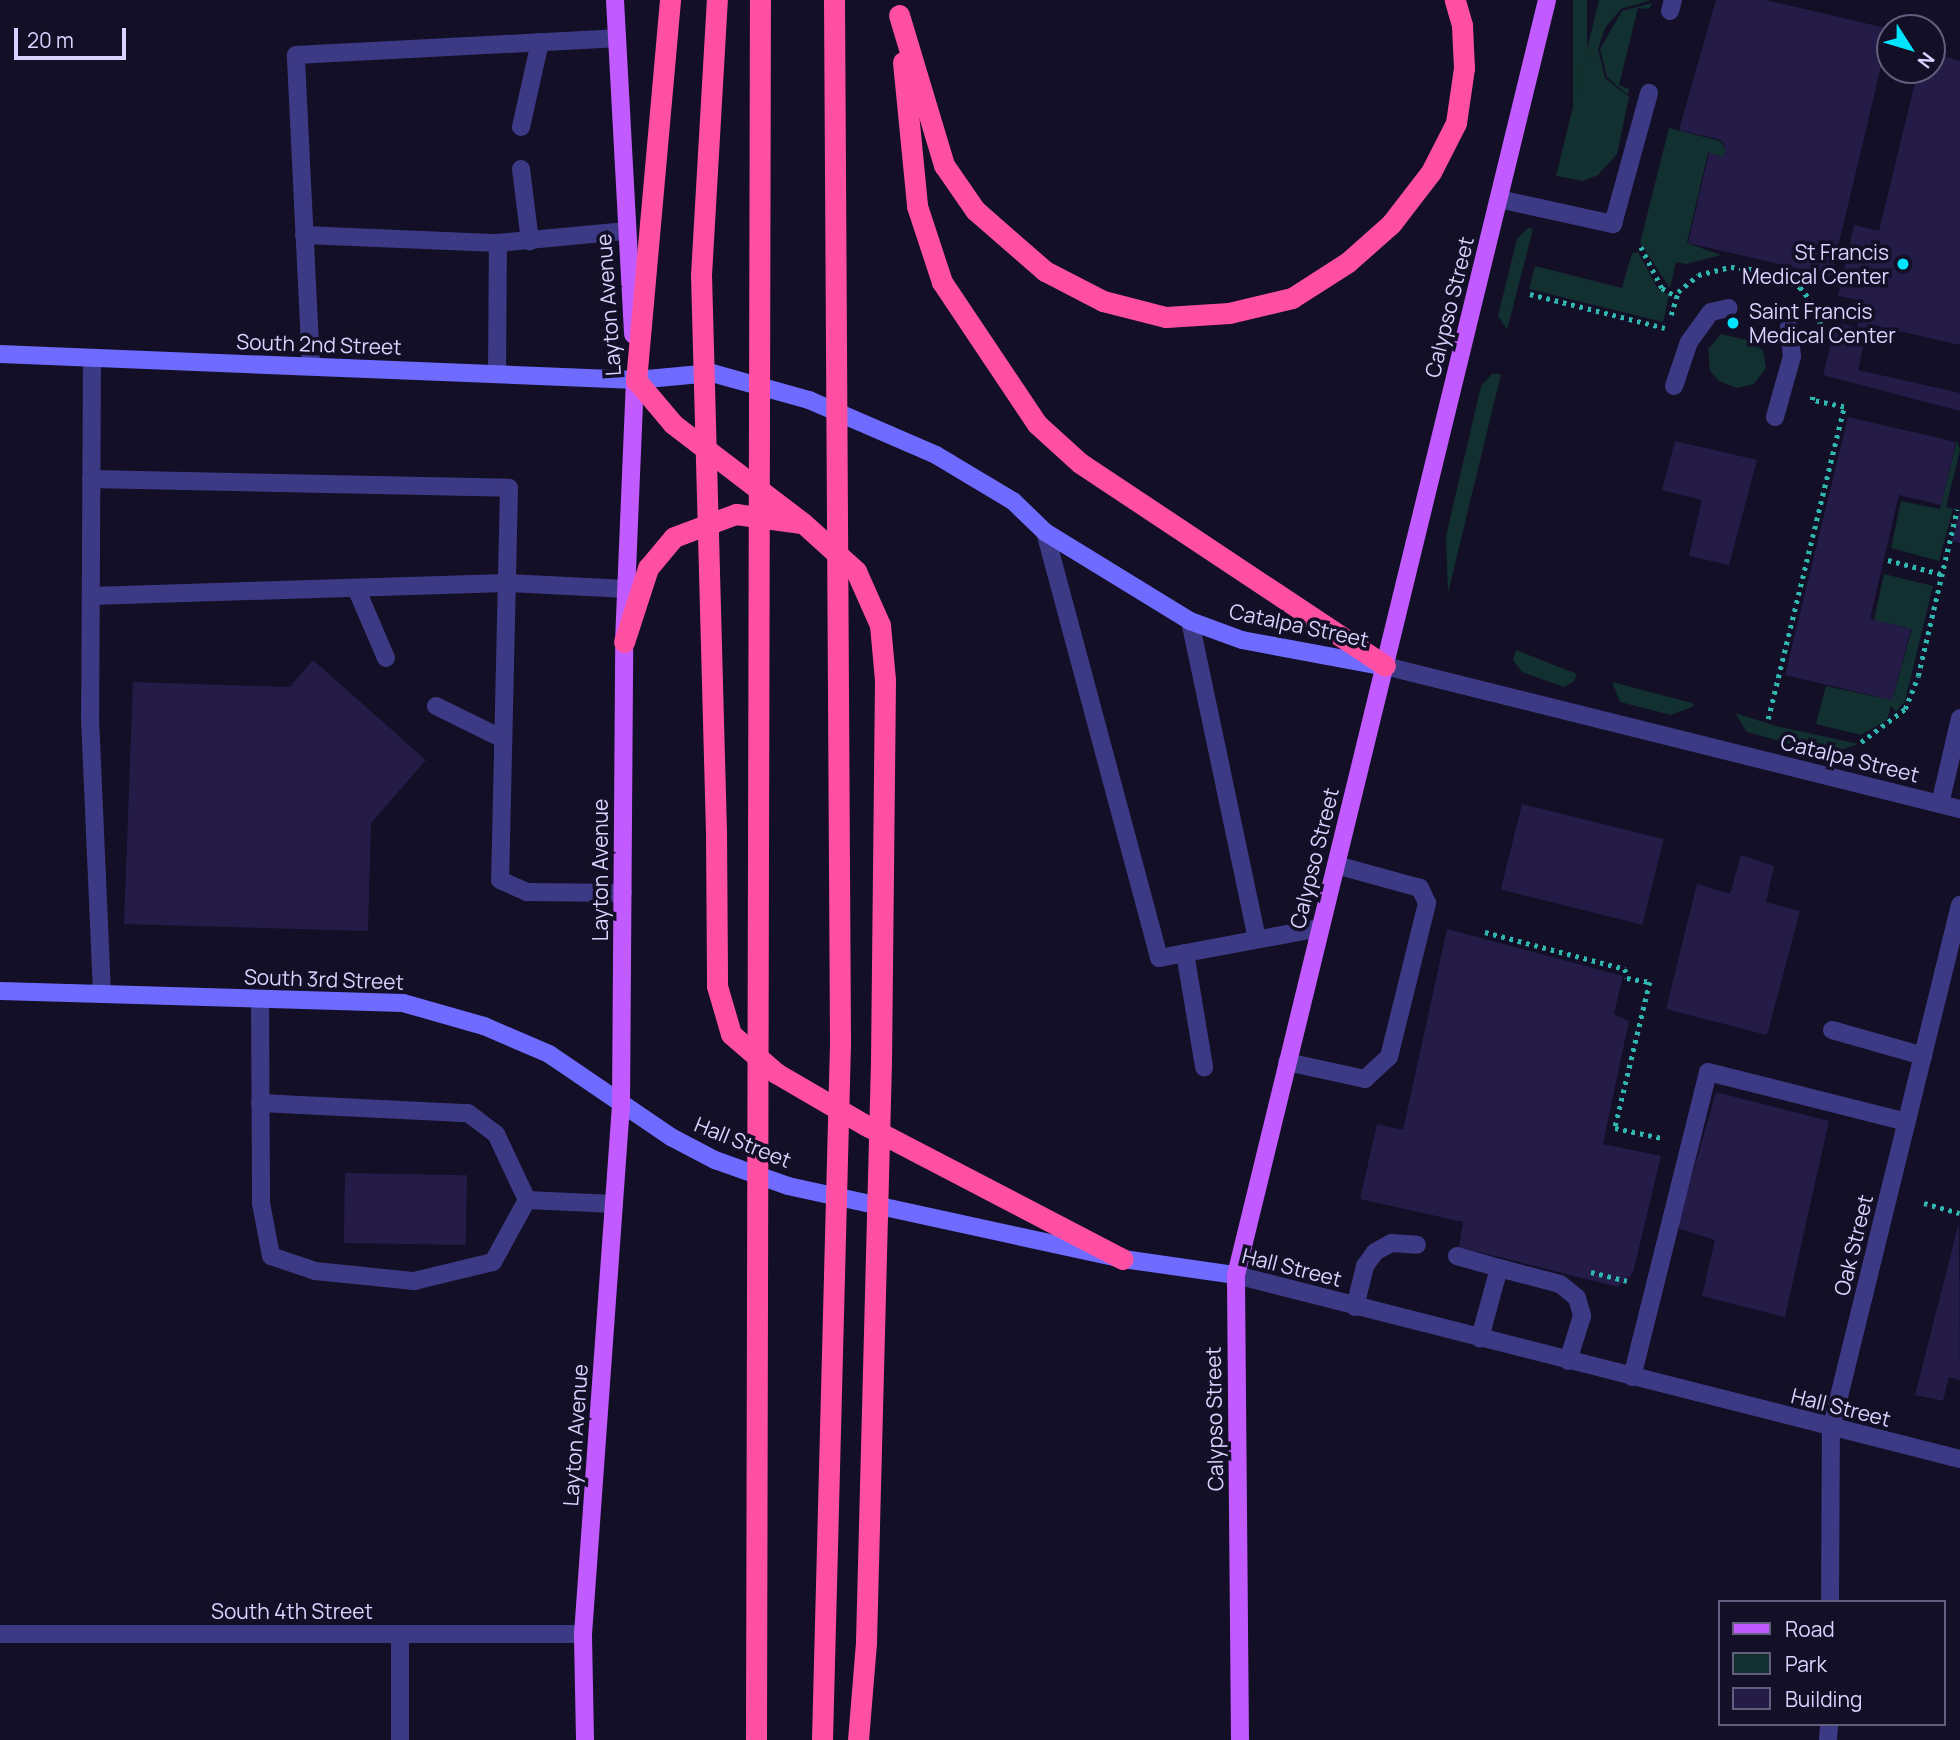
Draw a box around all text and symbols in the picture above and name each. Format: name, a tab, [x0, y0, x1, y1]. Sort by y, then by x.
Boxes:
scale bar	[18, 14, 130, 58]
north arrow	[1876, 14, 1946, 84]
text: 20 m	[27, 26, 74, 54]
text: N	[1912, 47, 1941, 74]
street label: Layton Avenue	[590, 233, 626, 377]
street label: Calypso Street	[1419, 234, 1479, 380]
place label: St Francis Medical Center	[1742, 239, 1889, 289]
marker: St Francis Medical Center	[1895, 256, 1911, 272]
place label: Saint Francis Medical Center	[1749, 298, 1896, 348]
marker: Saint Francis Medical Center	[1723, 313, 1743, 333]
street label: South 2nd Street	[236, 329, 402, 359]
street label: Catalpa Street	[1227, 598, 1371, 652]
street label: Catalpa Street	[1778, 729, 1922, 787]
street label: Calypso Street	[1284, 785, 1344, 931]
street label: Layton Avenue	[587, 799, 613, 941]
street label: South 3rd Street	[243, 964, 405, 994]
street label: Hall Street	[691, 1111, 795, 1173]
street label: Oak Street	[1828, 1192, 1878, 1298]
street label: Hall Street	[1240, 1242, 1344, 1292]
street label: Calypso Street	[1200, 1347, 1228, 1491]
street label: Layton Avenue	[557, 1363, 593, 1507]
street label: Hall Street	[1789, 1382, 1893, 1432]
street label: South 4th Street	[211, 1598, 373, 1624]
legend	[1718, 1600, 1946, 1726]
text: Road	[1785, 1615, 1835, 1643]
text: Park	[1785, 1650, 1827, 1678]
text: Building	[1785, 1685, 1862, 1713]

